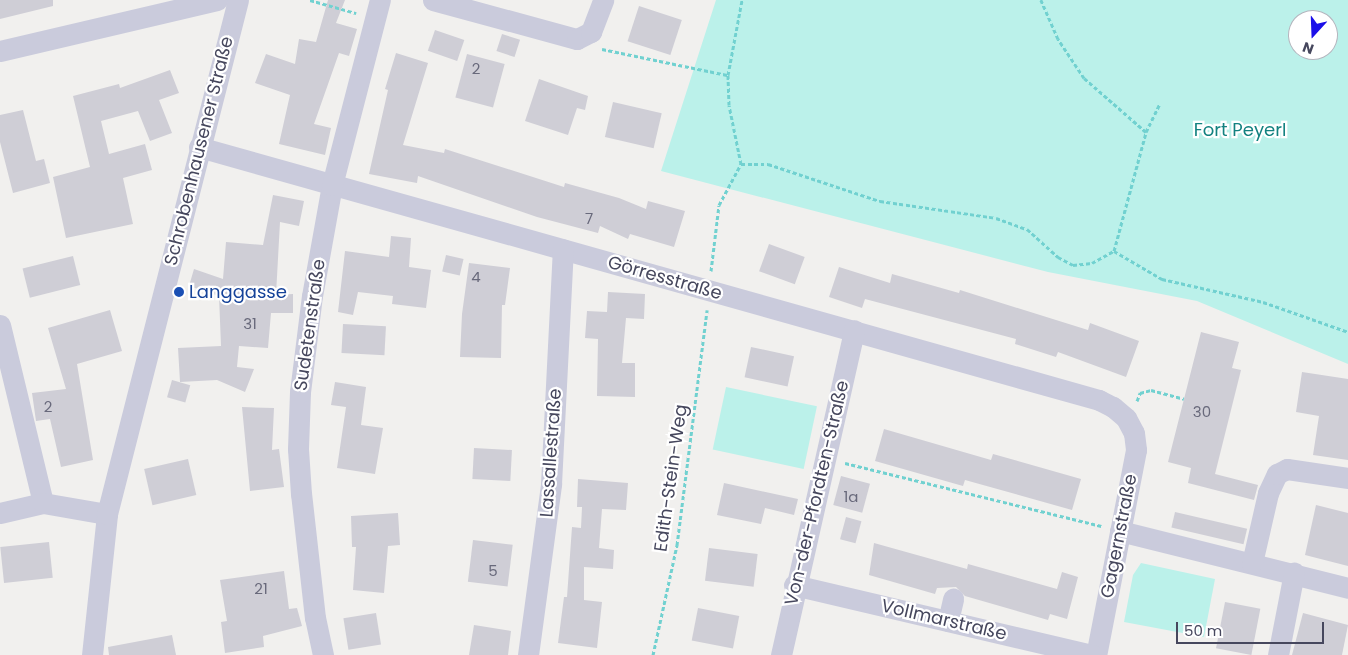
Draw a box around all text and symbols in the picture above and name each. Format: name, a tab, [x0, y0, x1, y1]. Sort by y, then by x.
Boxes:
north arrow	[1288, 10, 1338, 60]
street label: Schrobenhausener Straße	[160, 34, 238, 268]
text: N	[1300, 37, 1317, 59]
house number: 2	[472, 60, 480, 78]
park label: Fort Peyerl	[1194, 119, 1286, 141]
house number: 7	[585, 210, 593, 228]
street label: Görresstraße	[605, 251, 725, 305]
street label: Sudetenstraße	[290, 258, 330, 392]
house number: 4	[471, 268, 481, 286]
place label: Langgasse	[189, 281, 287, 303]
marker: Langgasse	[173, 286, 185, 298]
house number: 31	[243, 315, 257, 333]
street label: Von-der-Pfordten-Straße	[781, 378, 853, 608]
street label: Lassallestraße	[536, 388, 566, 518]
house number: 2	[44, 398, 52, 416]
street label: Edith-Stein-Weg	[650, 403, 692, 553]
house number: 30	[1193, 403, 1211, 421]
street label: Gagernstraße	[1096, 472, 1142, 600]
house number: 1a	[844, 488, 858, 506]
house number: 5	[488, 562, 498, 580]
house number: 21	[254, 580, 268, 598]
street label: Vollmarstraße	[879, 595, 1009, 645]
scale bar	[1178, 612, 1326, 644]
text: 50 m	[1184, 620, 1222, 641]

